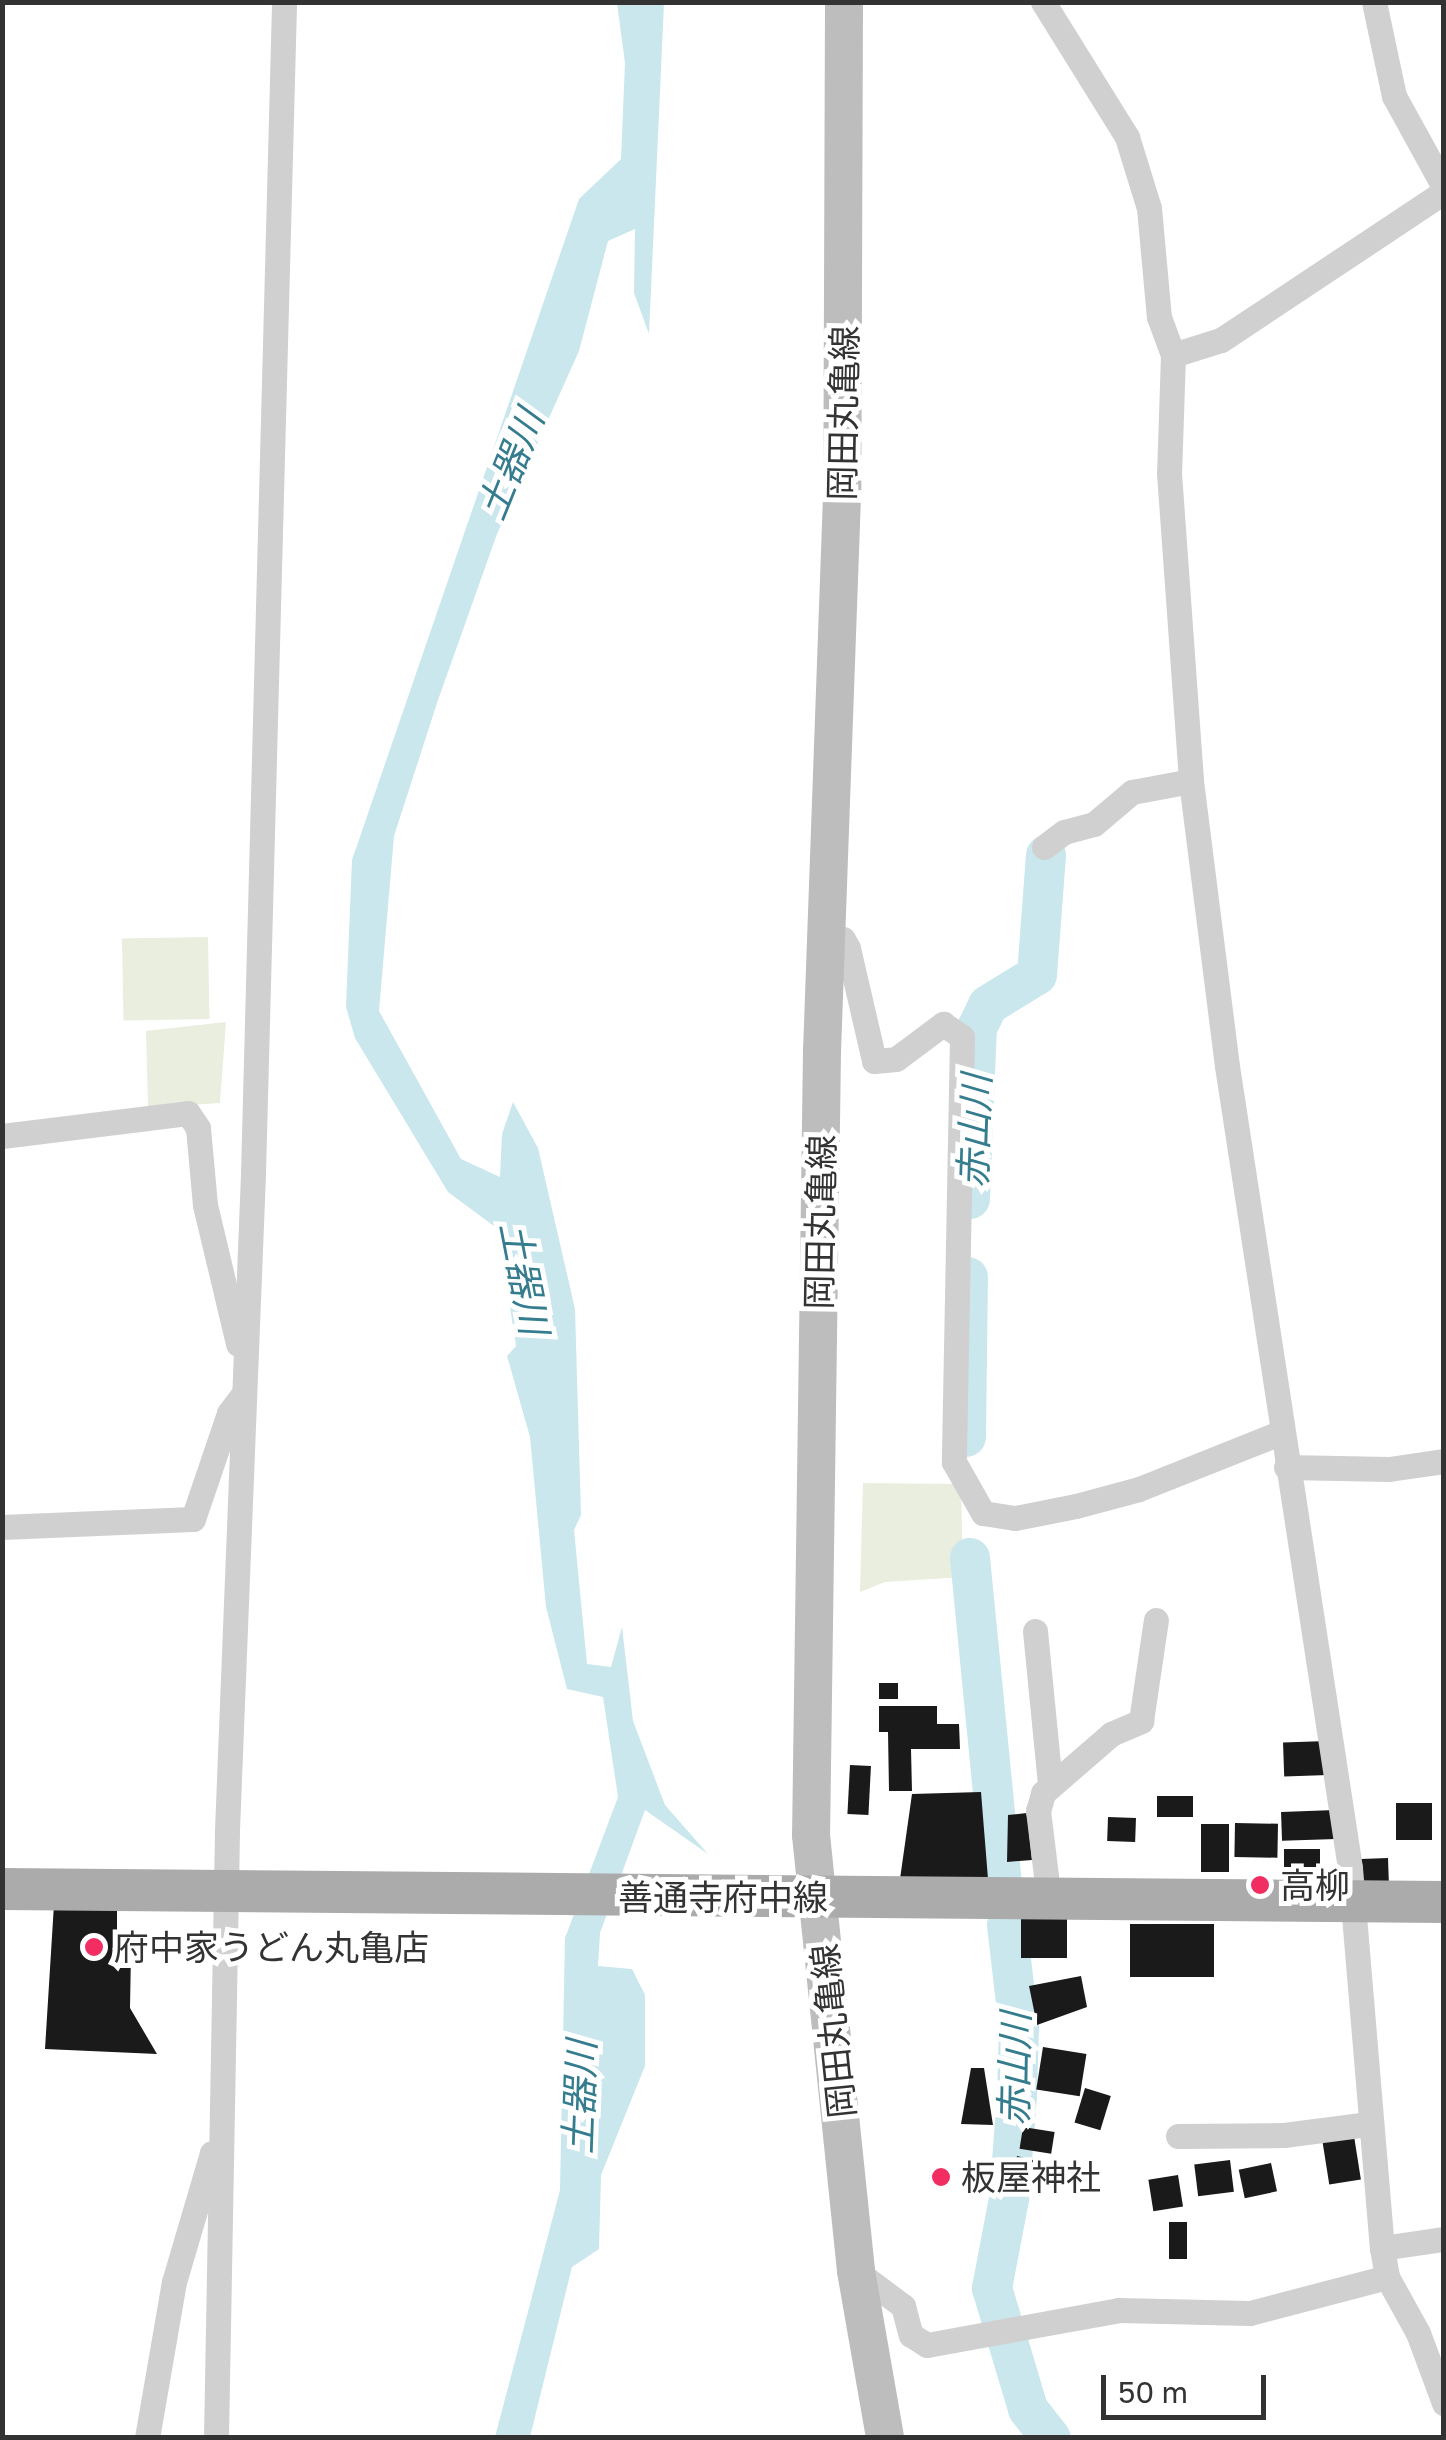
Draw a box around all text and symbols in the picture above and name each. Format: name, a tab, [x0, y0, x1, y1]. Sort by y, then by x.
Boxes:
street label: 岡田丸亀線	[820, 325, 866, 501]
water label: 土器川	[468, 403, 552, 525]
water label: 赤山川	[949, 1073, 999, 1189]
street label: 岡田丸亀線	[797, 1134, 843, 1310]
water label: 土器川	[492, 1218, 558, 1338]
place label: 高柳	[1280, 1864, 1350, 1906]
marker: 高柳	[1249, 1874, 1271, 1896]
street label: 善通寺府中線	[618, 1876, 828, 1918]
place label: 府中家うどん丸亀店	[114, 1926, 429, 1968]
marker: 府中家うどん丸亀店	[83, 1936, 105, 1958]
street label: 岡田丸亀線	[803, 1942, 863, 2120]
water label: 赤山川	[990, 2012, 1038, 2126]
water label: 土器川	[554, 2039, 604, 2155]
place label: 板屋神社	[961, 2156, 1101, 2198]
marker: 板屋神社	[930, 2166, 952, 2188]
scale bar	[1106, 2355, 1271, 2417]
text: 50 m	[1118, 2374, 1188, 2410]

